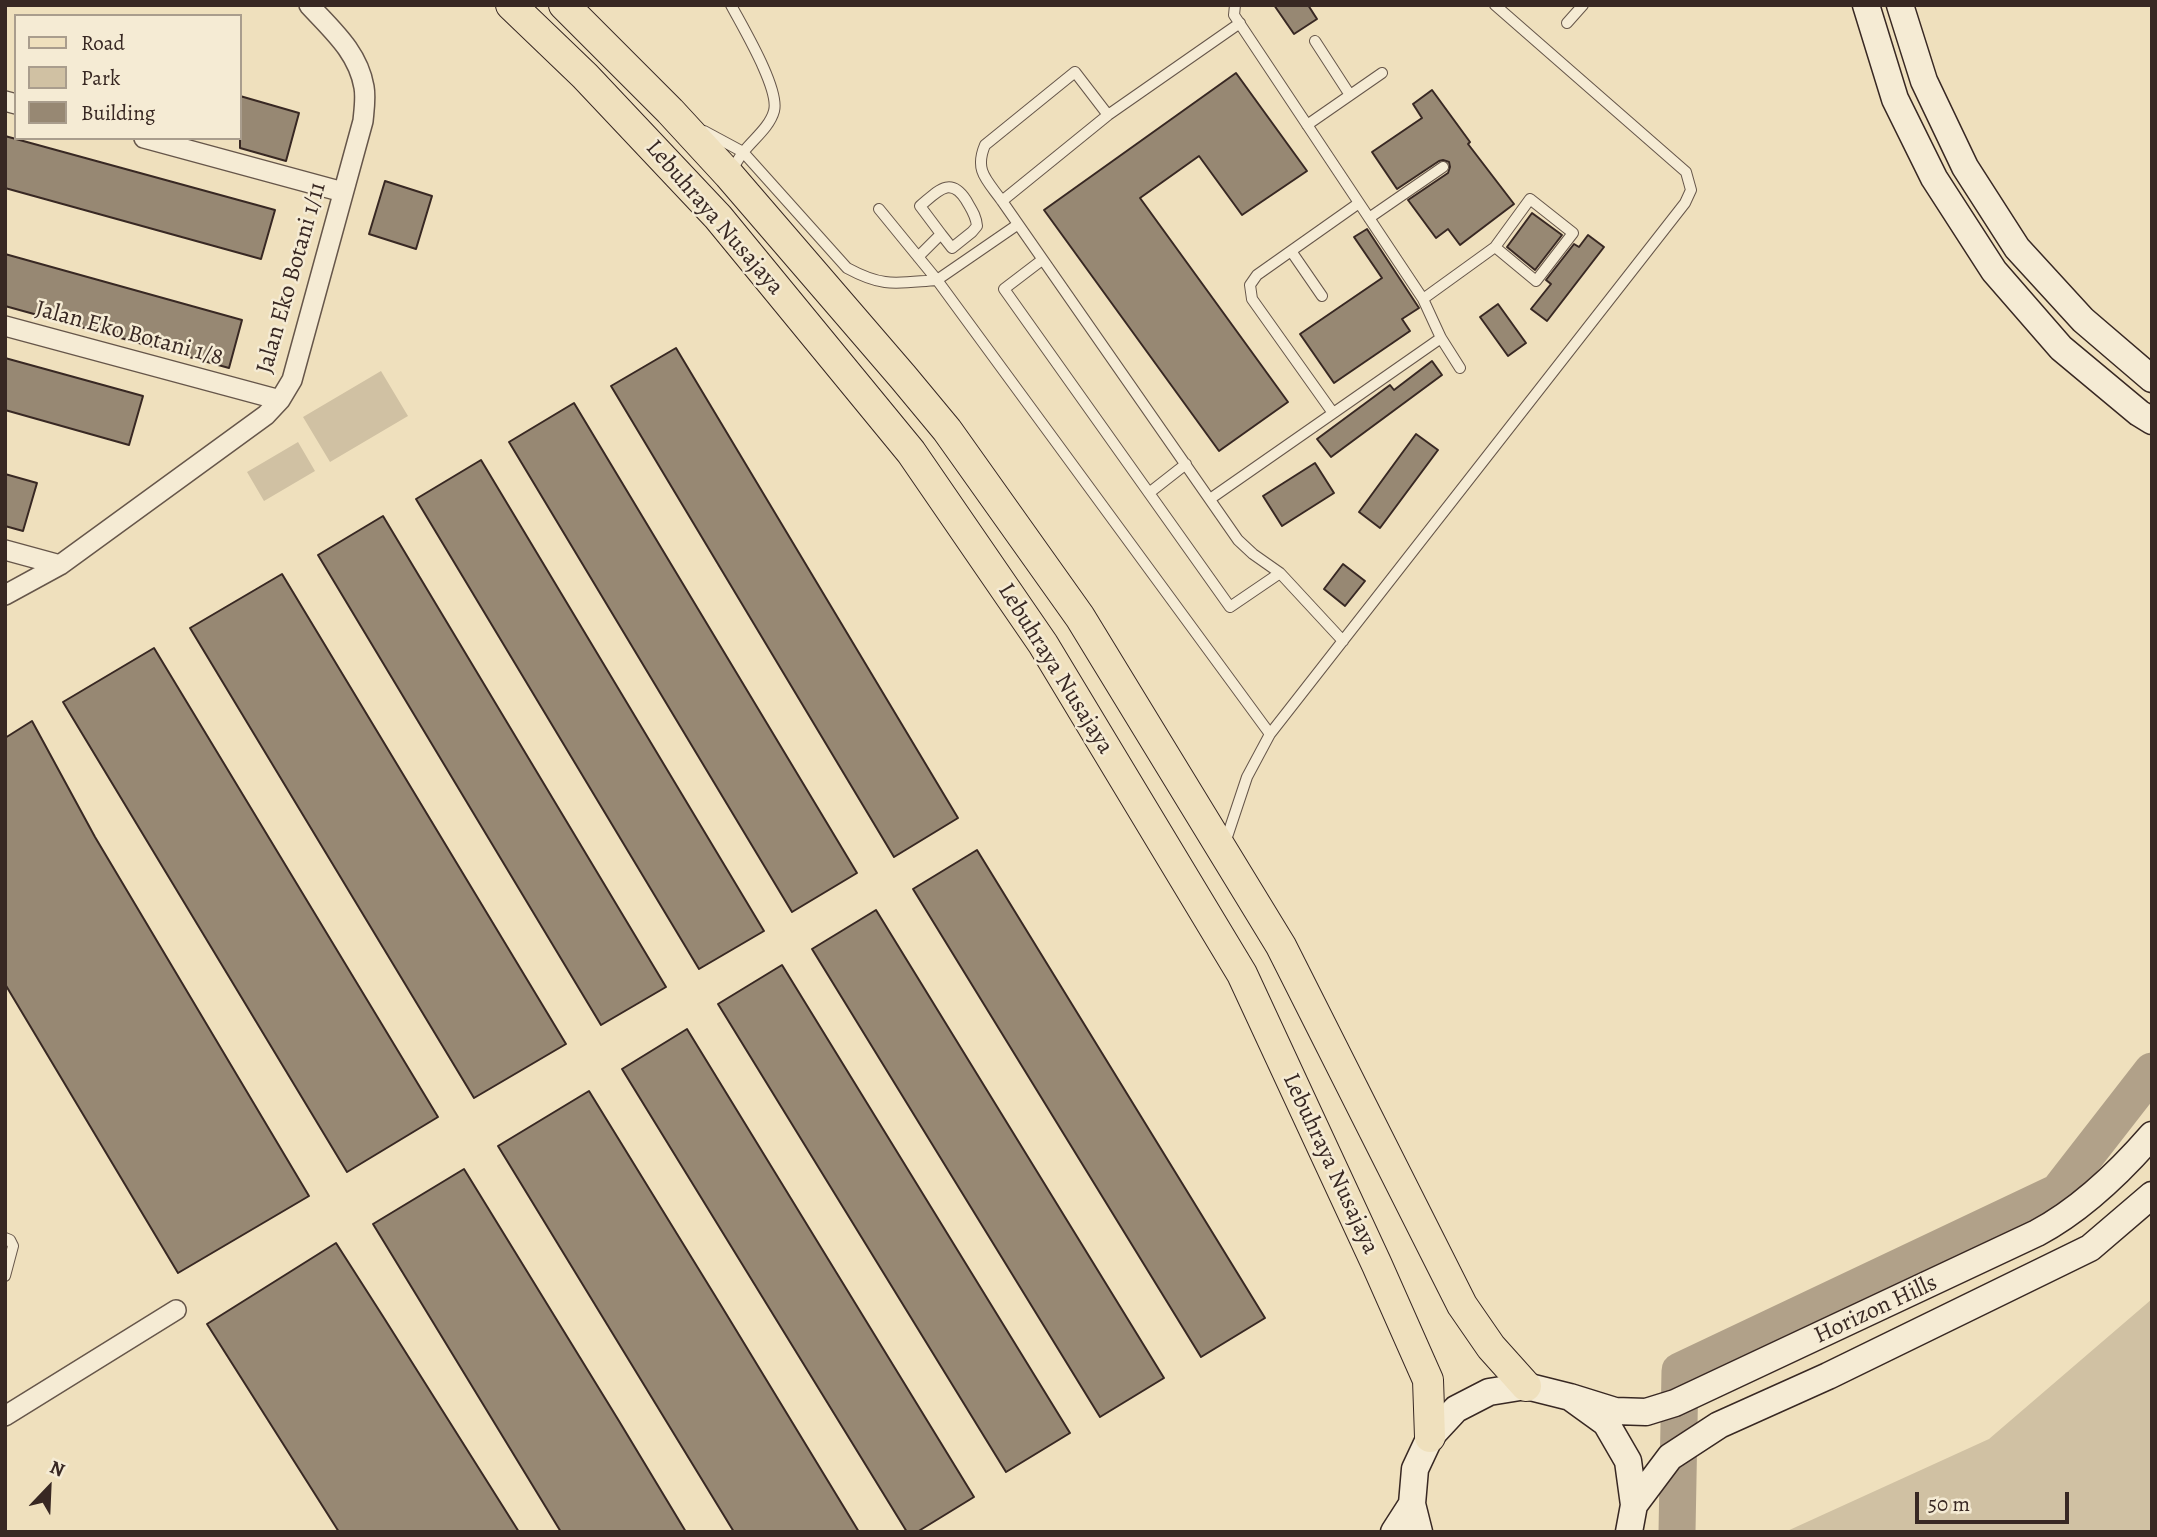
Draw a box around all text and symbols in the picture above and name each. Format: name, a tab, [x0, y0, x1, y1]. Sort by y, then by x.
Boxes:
legend	[14, 14, 242, 140]
text: Road	[81, 29, 125, 57]
text: Park	[81, 64, 120, 92]
text: Building	[81, 99, 155, 127]
street label: Lebuhraya Nusajaya	[639, 135, 789, 301]
street label: Jalan Eko Botani 1/11	[251, 179, 333, 377]
street label: Jalan Eko Botani 1/8	[32, 295, 226, 373]
street label: Lebuhraya Nusajaya	[991, 578, 1119, 760]
street label: Lebuhraya Nusajaya	[1276, 1069, 1384, 1259]
street label: Horizon Hills	[1810, 1269, 1942, 1351]
north arrow	[14, 1453, 84, 1523]
text: N	[46, 1454, 69, 1483]
scale bar	[1919, 1478, 2073, 1522]
text: 50 m	[1928, 1490, 1970, 1518]

